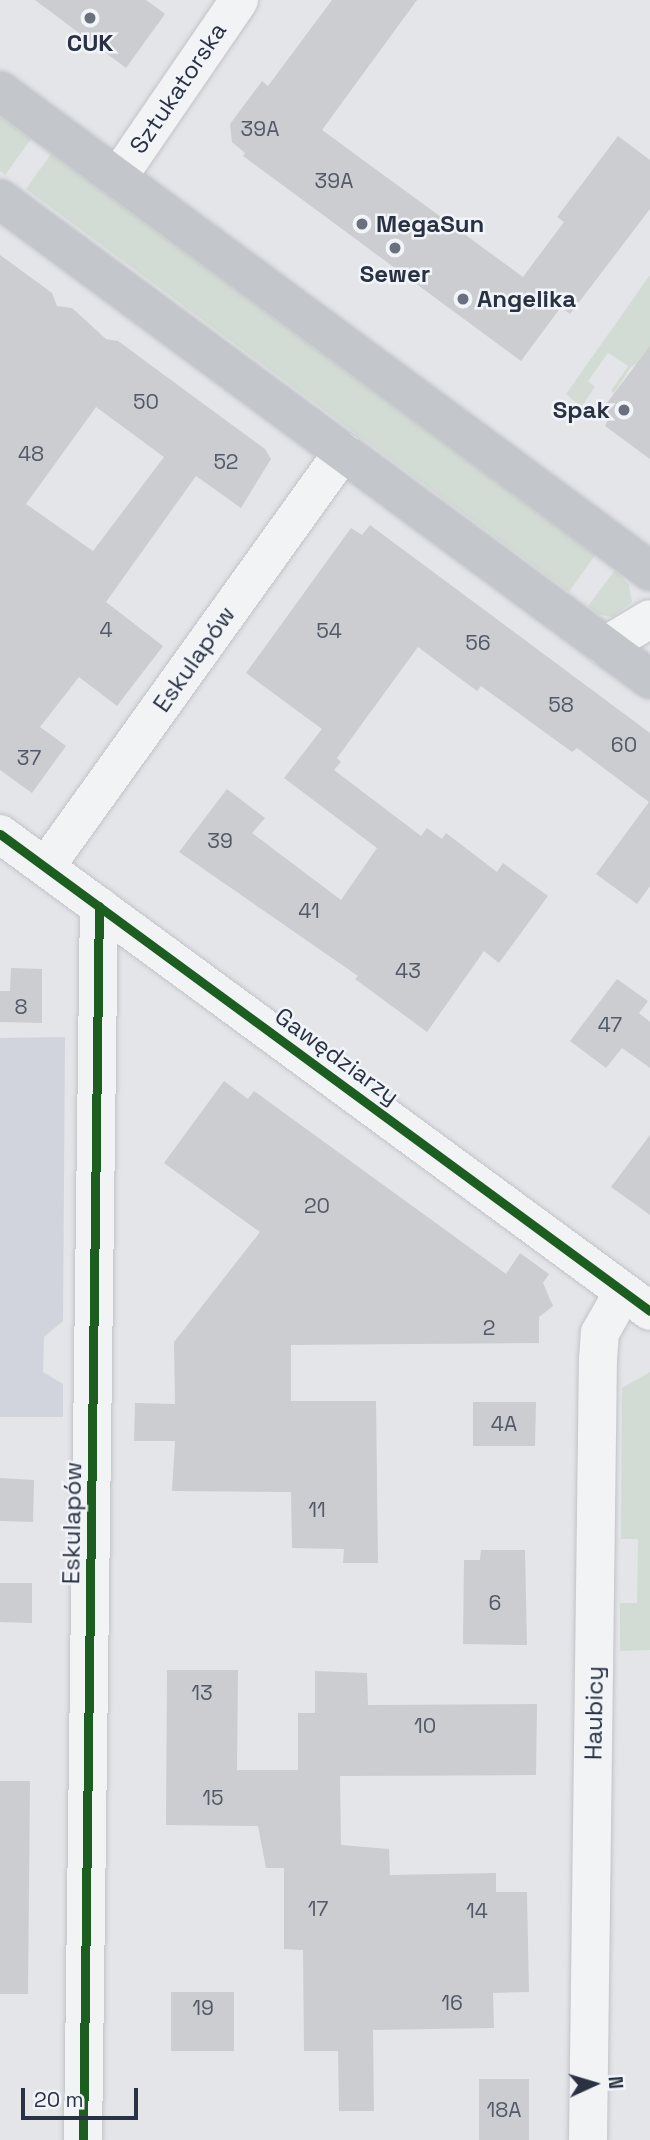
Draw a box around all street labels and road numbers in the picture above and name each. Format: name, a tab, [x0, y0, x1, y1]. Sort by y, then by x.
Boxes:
street label: Sztukatorska	[124, 17, 232, 159]
street label: Eskulapów	[147, 600, 241, 718]
street label: Gawędziarzy	[269, 1001, 405, 1111]
street label: Eskulapów	[57, 1461, 87, 1585]
street label: Haubicy	[579, 1666, 609, 1760]

